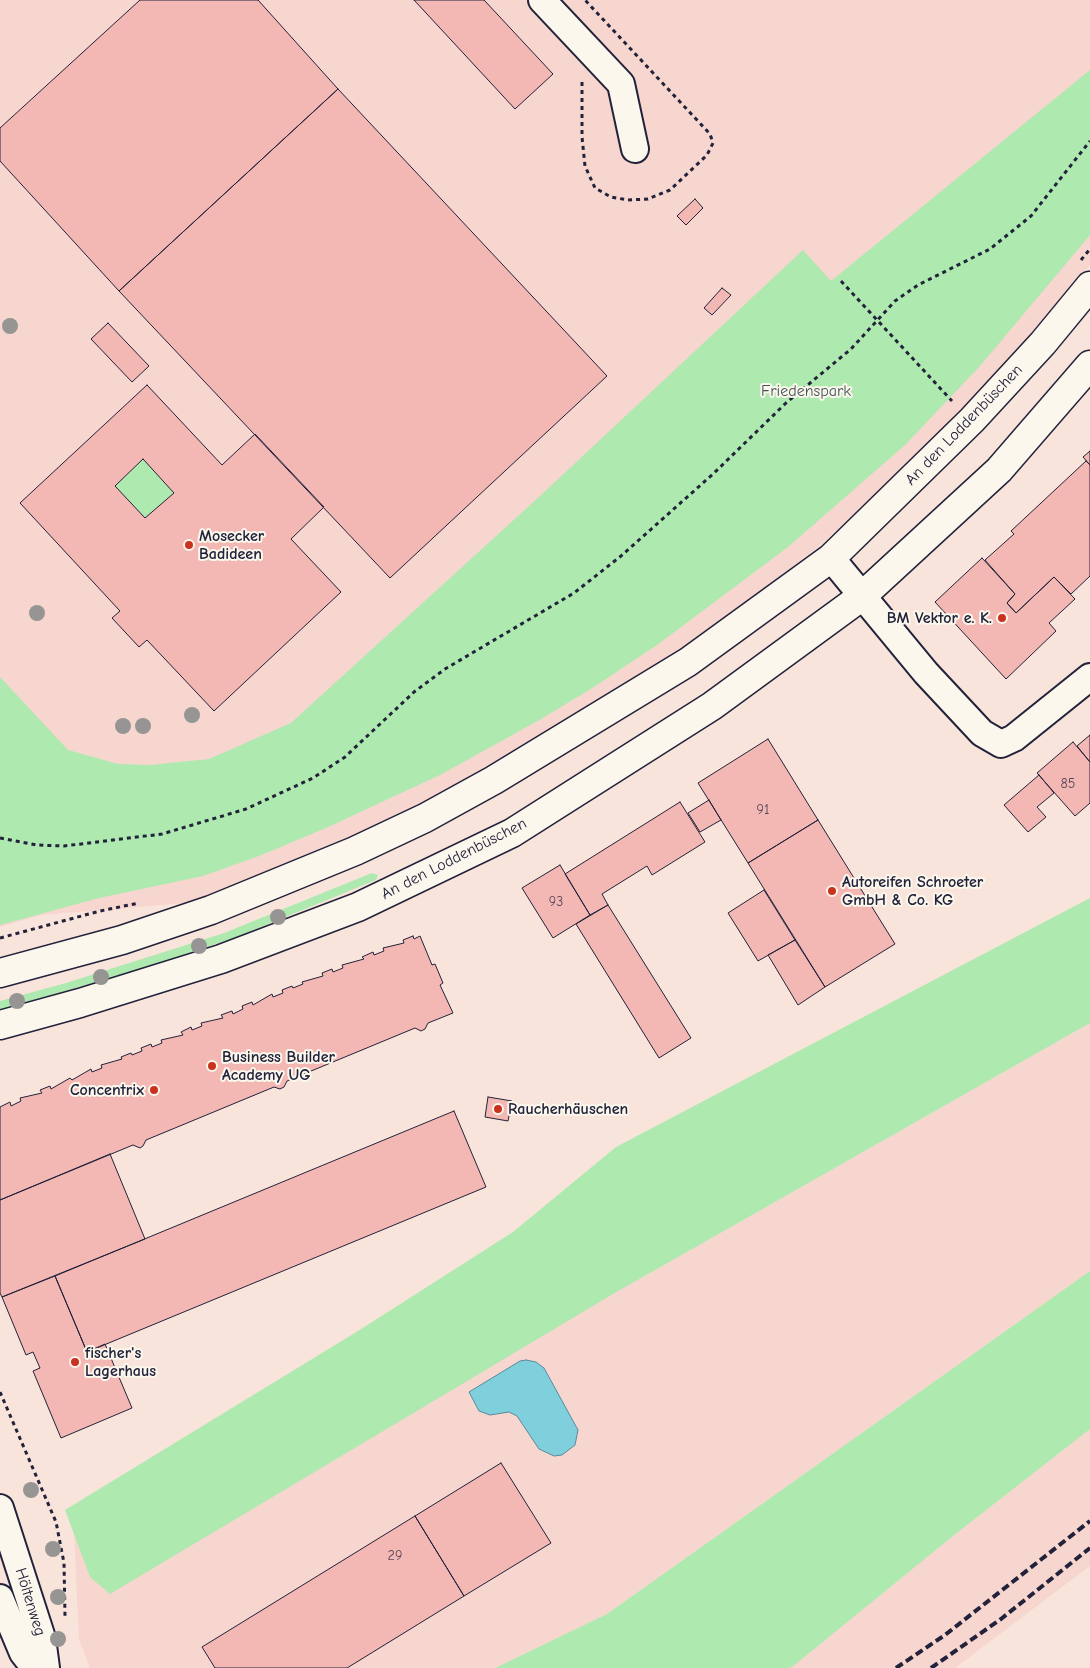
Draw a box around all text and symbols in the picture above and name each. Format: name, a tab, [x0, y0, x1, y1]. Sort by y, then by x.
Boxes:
street label: An den Loddenbüschen	[901, 361, 1027, 489]
park label: Friedenspark	[761, 381, 851, 401]
place label: Mosecker Badideen	[199, 526, 264, 564]
marker: Mosecker Badideen	[183, 539, 195, 551]
place label: BM Vektor e. K.	[887, 608, 992, 628]
marker: BM Vektor e. K.	[996, 612, 1008, 624]
house number: 85	[1061, 776, 1075, 792]
house number: 91	[757, 802, 769, 818]
street label: An den Loddenbüschen	[378, 814, 530, 904]
place label: Autoreifen Schroeter GmbH & Co. KG	[842, 872, 983, 910]
marker: Autoreifen Schroeter GmbH & Co. KG	[826, 885, 838, 897]
house number: 93	[549, 894, 563, 910]
place label: Business Builder Academy UG	[222, 1047, 335, 1085]
marker: Business Builder Academy UG	[206, 1060, 218, 1072]
place label: Concentrix	[70, 1080, 144, 1100]
marker: Concentrix	[148, 1084, 160, 1096]
place label: Raucherhäuschen	[508, 1099, 628, 1119]
marker: Raucherhäuschen	[492, 1103, 504, 1115]
place label: fischer's Lagerhaus	[85, 1343, 156, 1381]
marker: fischer's Lagerhaus	[69, 1356, 81, 1368]
house number: 29	[388, 1548, 402, 1564]
street label: Höltenweg	[11, 1566, 49, 1638]

